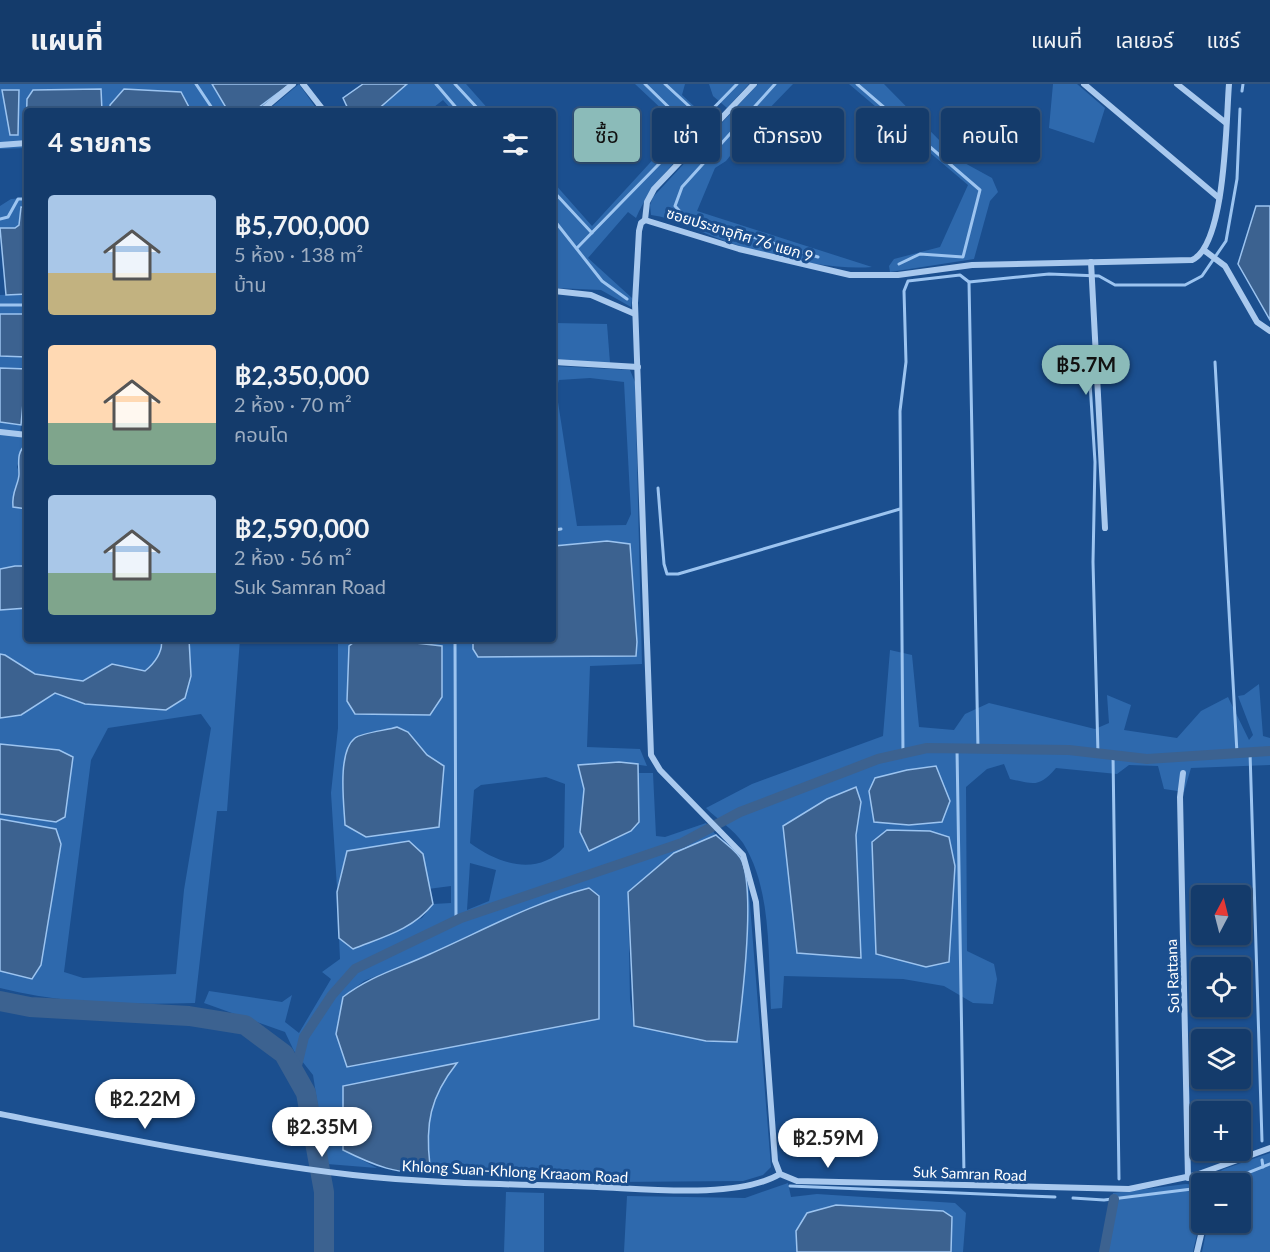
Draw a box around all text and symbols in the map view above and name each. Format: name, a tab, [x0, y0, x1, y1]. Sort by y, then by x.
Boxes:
text: แผนที่	[30, 22, 103, 56]
text: แผนที่	[1031, 27, 1082, 52]
text: เลเยอร์	[1115, 27, 1174, 52]
text: แชร์	[1207, 27, 1240, 52]
chip: ซื้อ	[574, 108, 640, 162]
chip: เช่า	[652, 108, 720, 162]
chip: ตัวกรอง	[732, 108, 844, 162]
chip: ใหม่	[856, 108, 929, 162]
chip: คอนโด	[941, 108, 1040, 162]
text: 4 รายการ	[48, 126, 151, 158]
icon: filters	[499, 128, 532, 161]
street label: ซอยประชาอุทิศ 76 แยก 9	[664, 203, 816, 266]
text: ฿5,700,000	[234, 209, 369, 241]
icon: home	[96, 219, 168, 291]
text: 5 ห้อง · 138 m²	[234, 242, 363, 266]
text: บ้าน	[234, 272, 266, 296]
pin: ฿5.7M	[1044, 345, 1128, 396]
text: ฿5.7M	[1056, 352, 1116, 376]
text: ฿2,350,000	[234, 359, 369, 391]
icon: home	[96, 369, 168, 441]
text: 2 ห้อง · 70 m²	[234, 392, 352, 416]
text: คอนโด	[234, 422, 288, 446]
text: ฿2,590,000	[234, 512, 369, 544]
icon: home	[96, 519, 168, 591]
text: 2 ห้อง · 56 m²	[234, 545, 352, 569]
text: Suk Samran Road	[234, 574, 386, 598]
north arrow	[1191, 885, 1251, 945]
map controls	[1191, 885, 1251, 1233]
street label: Soi Rattana	[1162, 939, 1182, 1013]
button: locate	[1191, 957, 1251, 1017]
button: layers	[1191, 1029, 1251, 1089]
pin: ฿2.22M	[96, 1079, 194, 1130]
text: ฿2.22M	[109, 1086, 181, 1110]
button: +	[1191, 1101, 1251, 1161]
pin: ฿2.35M	[273, 1107, 371, 1158]
text: ฿2.35M	[286, 1114, 358, 1138]
pin: ฿2.59M	[779, 1118, 877, 1169]
text: ฿2.59M	[792, 1125, 864, 1149]
street label: Khlong Suan-Khlong Kraaom Road	[401, 1156, 629, 1186]
street label: Suk Samran Road	[913, 1162, 1027, 1184]
button: −	[1191, 1173, 1251, 1233]

